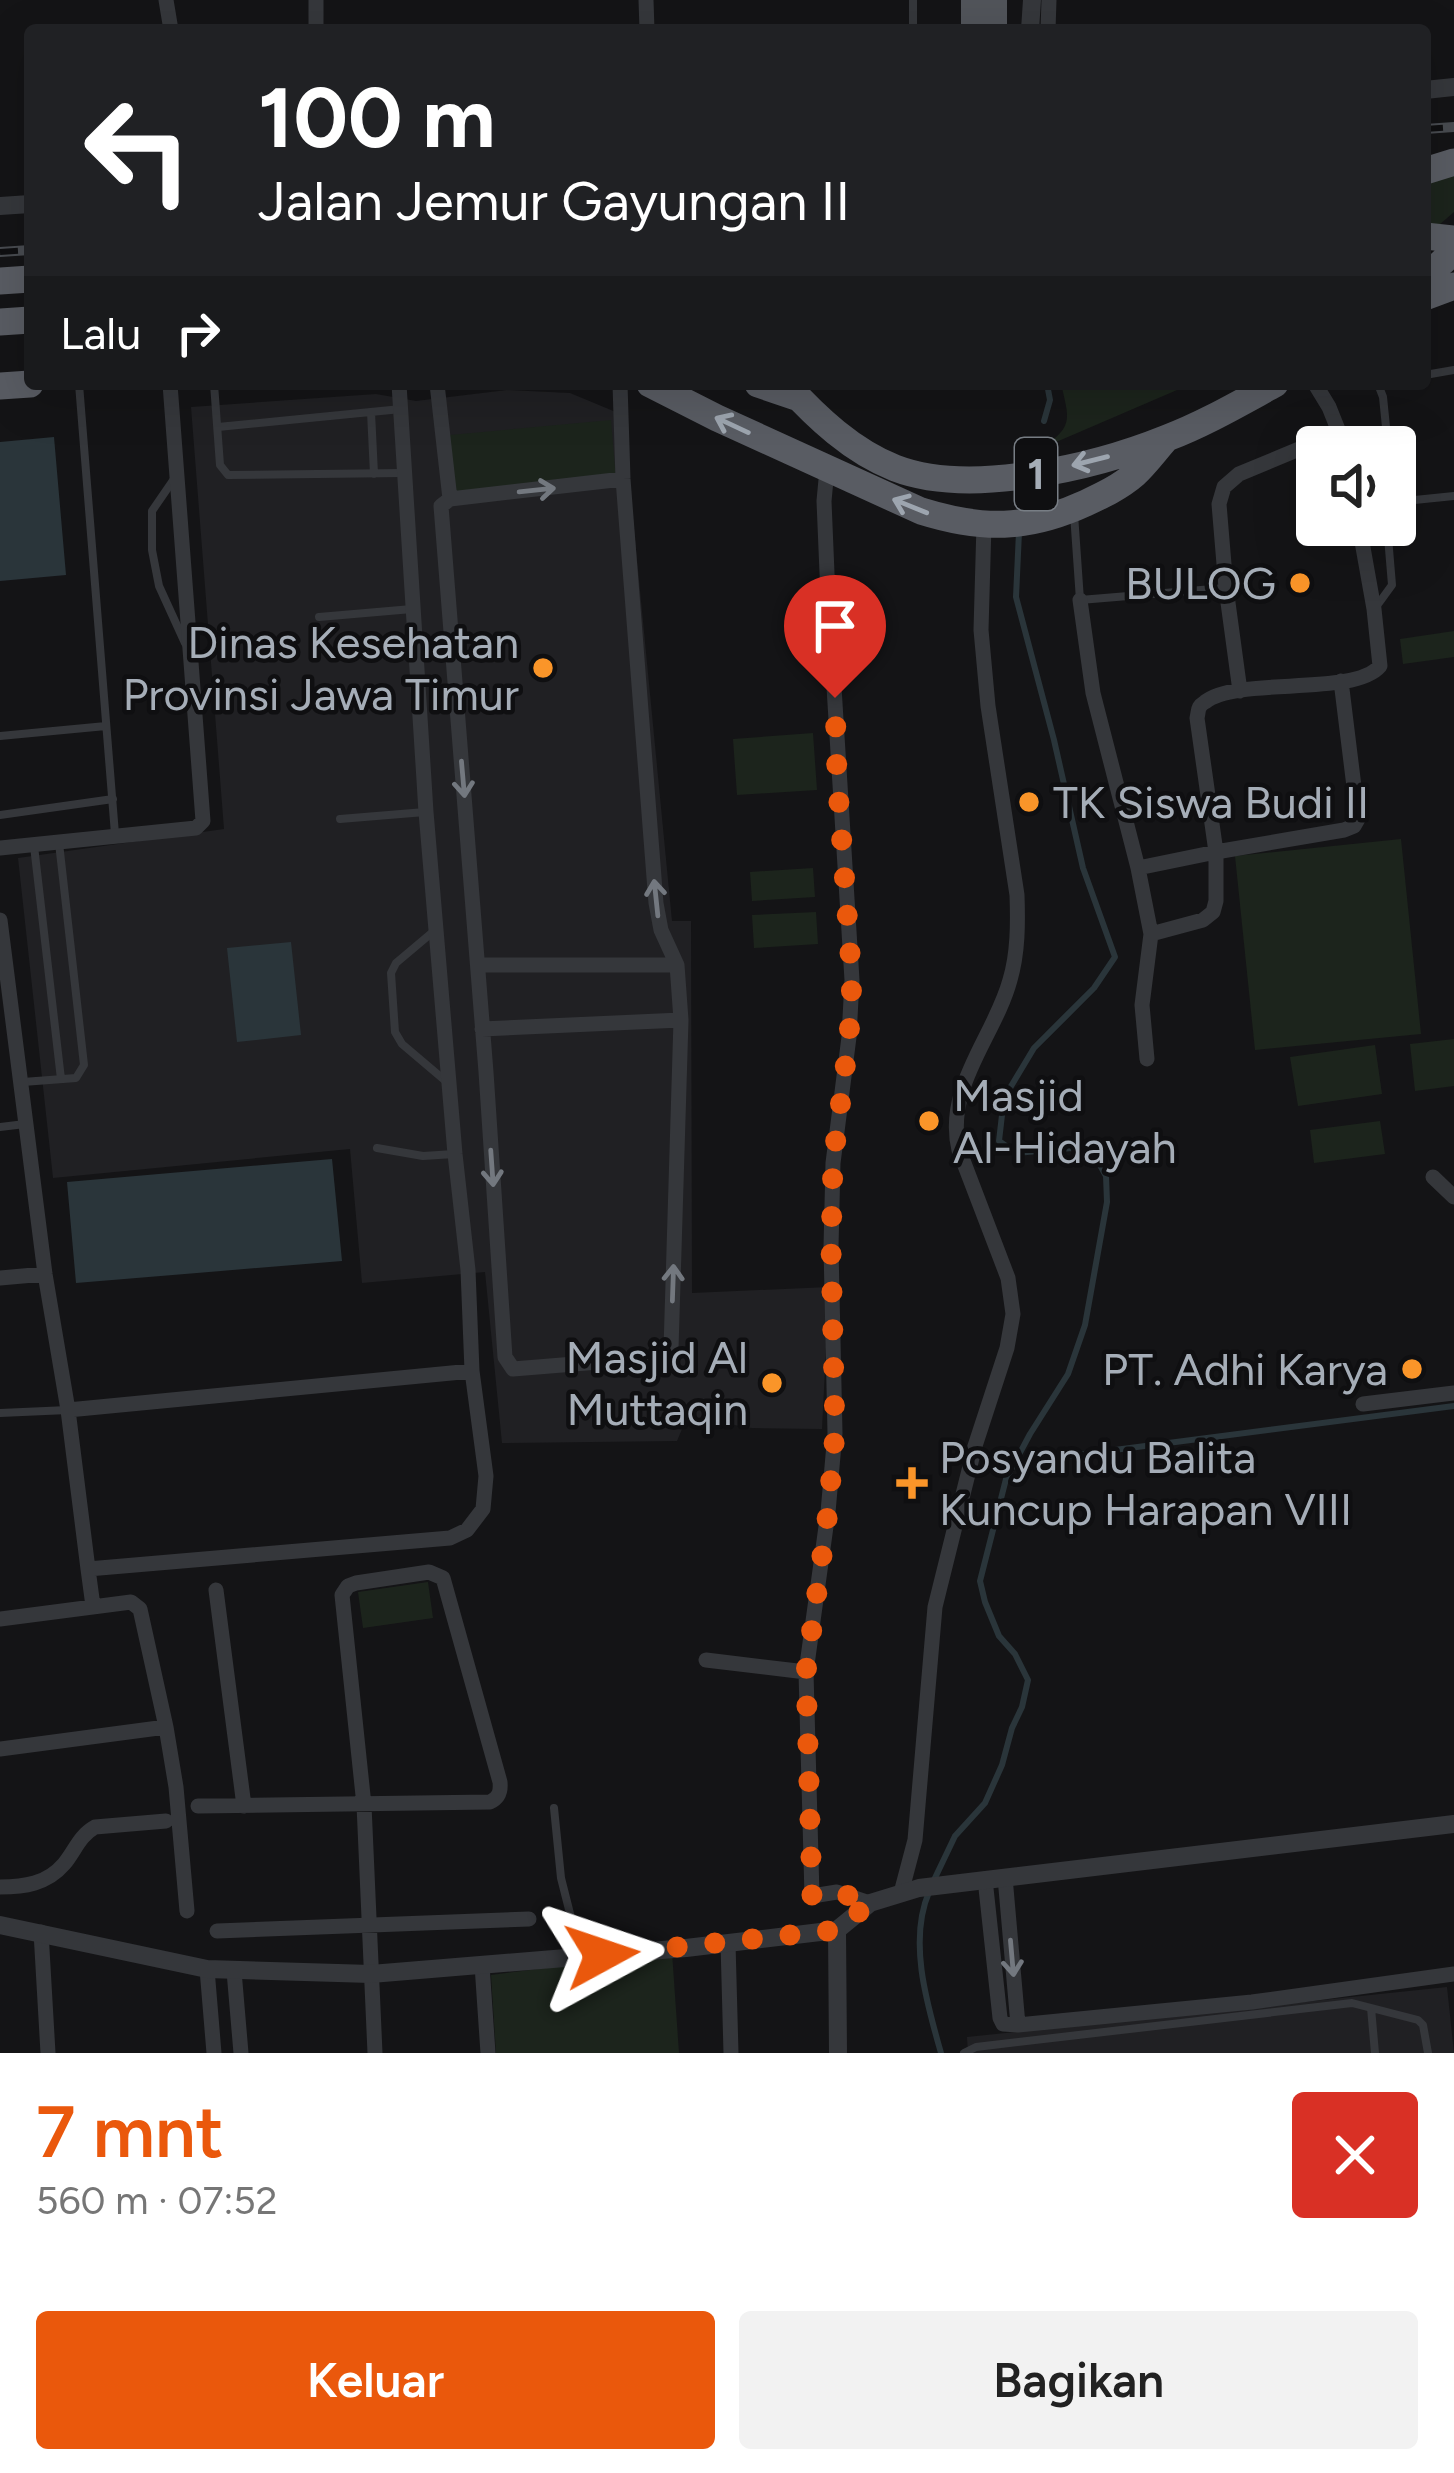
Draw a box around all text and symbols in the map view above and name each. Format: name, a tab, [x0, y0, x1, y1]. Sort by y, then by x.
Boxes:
text: 100 m	[258, 67, 496, 168]
icon: left	[60, 72, 216, 228]
text: Jalan Jemur Gayungan II	[258, 169, 850, 234]
icon: right	[165, 300, 231, 366]
text: Lalu	[60, 306, 141, 360]
one-way arrow	[715, 413, 751, 435]
map controls	[1296, 426, 1416, 546]
button: sound	[1296, 426, 1416, 546]
road number: 1	[1015, 438, 1057, 510]
one-way arrow	[1072, 451, 1110, 473]
one-way arrow	[517, 479, 556, 501]
one-way arrow	[892, 493, 929, 515]
place label: BULOG	[1125, 556, 1276, 610]
marker: BULOG	[1287, 570, 1313, 596]
pin	[784, 575, 886, 698]
icon: arrive	[802, 593, 868, 659]
place label: Dinas Kesehatan Provinsi Jawa Timur	[122, 615, 519, 721]
marker: Dinas Kesehatan Provinsi Jawa Timur	[530, 655, 556, 681]
one-way arrow	[452, 759, 475, 798]
place label: TK Siswa Budi II	[1053, 775, 1369, 829]
marker: TK Siswa Budi II	[1016, 789, 1042, 815]
one-way arrow	[644, 879, 667, 918]
place label: Masjid Al-Hidayah	[953, 1068, 1177, 1174]
marker: Masjid Al-Hidayah	[916, 1108, 942, 1134]
one-way arrow	[481, 1148, 504, 1187]
one-way arrow	[662, 1264, 685, 1303]
place label: Masjid Al Muttaqin	[566, 1330, 748, 1436]
place label: PT. Adhi Karya	[1102, 1342, 1388, 1396]
marker: PT. Adhi Karya	[1399, 1356, 1425, 1382]
marker: Masjid Al Muttaqin	[759, 1370, 785, 1396]
place label: Posyandu Balita Kuncup Harapan VIII	[939, 1430, 1352, 1536]
marker: Posyandu Balita Kuncup Harapan VIII	[896, 1467, 928, 1499]
position arrow	[539, 1892, 665, 2018]
one-way arrow	[1001, 1938, 1024, 1977]
text: 7 mnt	[36, 2089, 224, 2175]
button: close	[1292, 2092, 1418, 2218]
text: 560 m · 07:52	[36, 2177, 278, 2224]
button: Keluar	[36, 2311, 715, 2449]
button: Bagikan	[739, 2311, 1418, 2449]

